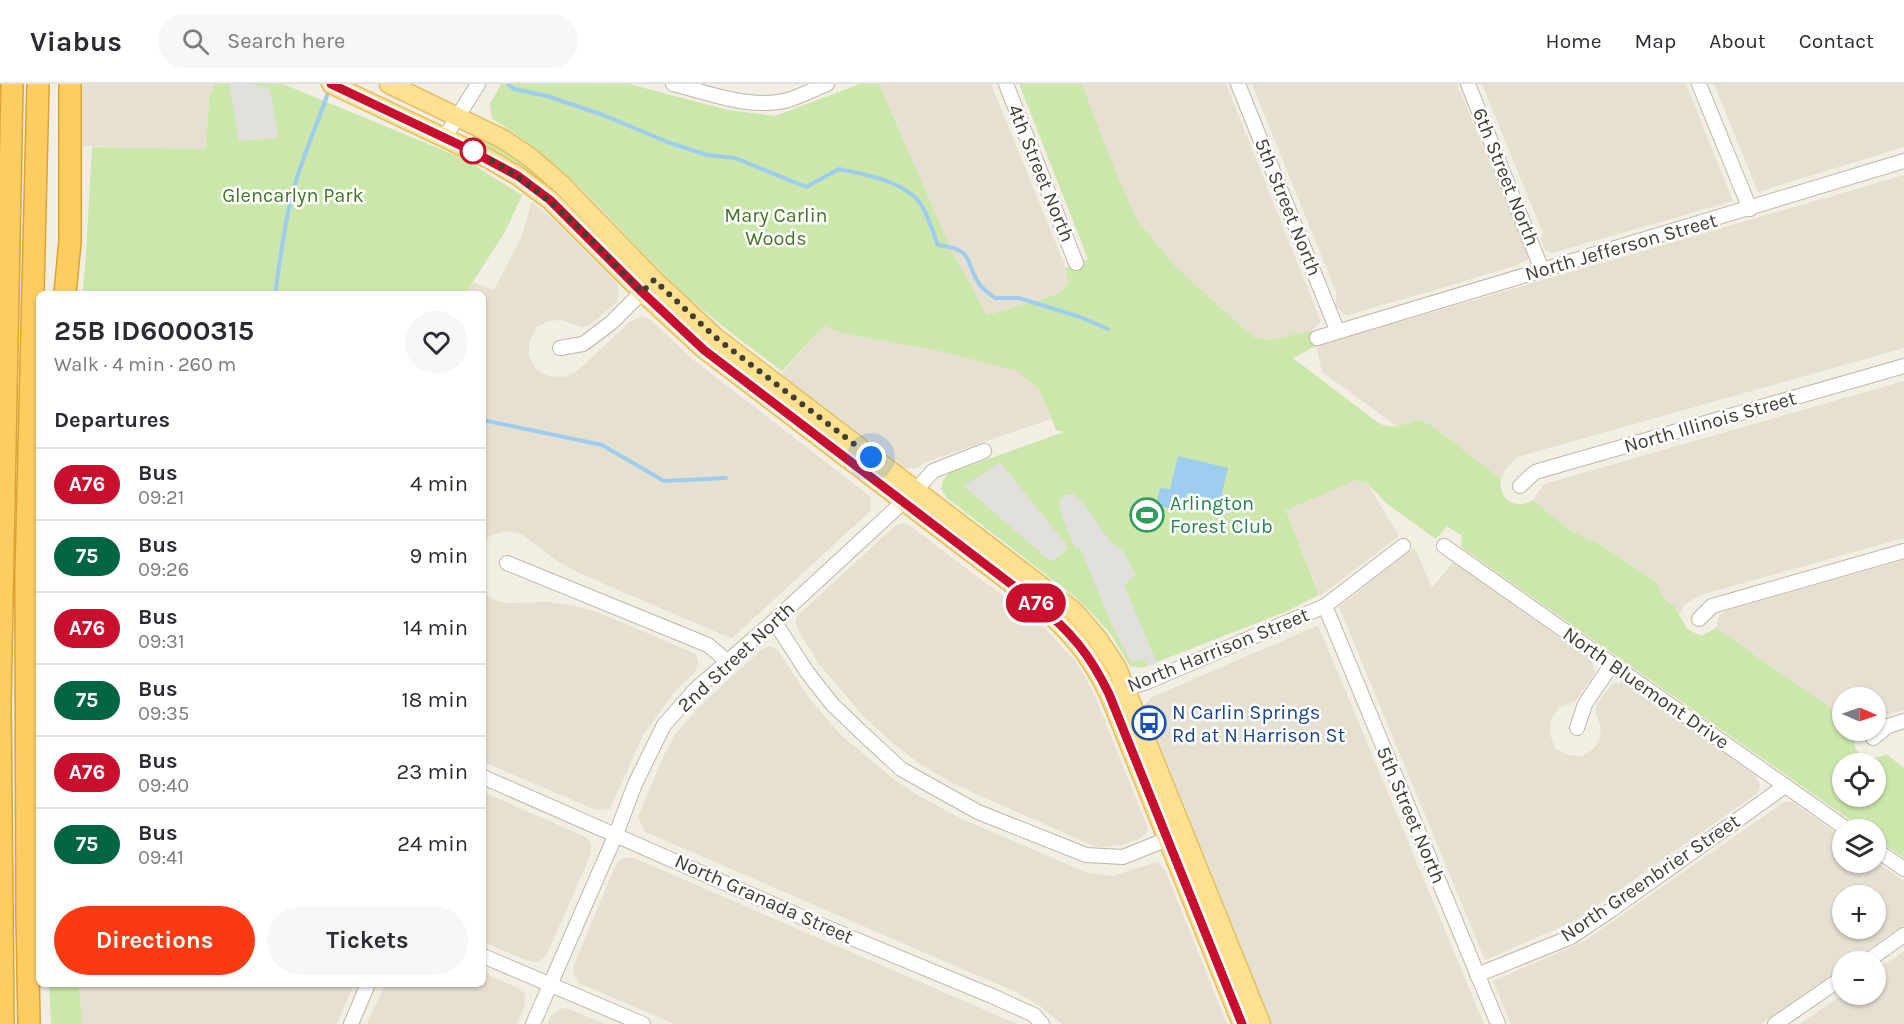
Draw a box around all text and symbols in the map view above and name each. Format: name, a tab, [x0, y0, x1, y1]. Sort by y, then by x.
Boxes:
search box	[158, 14, 578, 68]
text: Viabus	[30, 25, 122, 58]
icon: search	[179, 25, 212, 58]
text: Search here	[227, 28, 345, 54]
text: Home	[1546, 29, 1602, 53]
text: Map	[1635, 29, 1676, 53]
text: About	[1709, 29, 1766, 53]
text: Contact	[1799, 29, 1874, 53]
street label: 4th Street North	[1003, 101, 1079, 245]
street label: 6th Street North	[1468, 105, 1544, 249]
street label: 5th Street North	[1250, 135, 1326, 279]
unlabelled marker	[460, 138, 486, 164]
park label: Glencarlyn Park	[222, 184, 364, 207]
park label: Mary Carlin Woods	[724, 204, 828, 250]
street label: North Jefferson Street	[1522, 208, 1720, 285]
button: heart	[405, 311, 468, 374]
text: 25B ID6000315	[54, 314, 254, 347]
text: Walk · 4 min · 260 m	[54, 353, 236, 376]
street label: North Illinois Street	[1621, 386, 1799, 458]
text: Departures	[54, 407, 170, 433]
your location	[856, 442, 886, 472]
text: Bus	[138, 460, 178, 486]
text: 4 min	[410, 471, 468, 497]
text: A76	[69, 472, 105, 496]
text: 09:21	[138, 486, 184, 509]
place label: Arlington Forest Club	[1170, 492, 1273, 538]
sports icon: Arlington Forest Club	[1129, 497, 1165, 533]
text: Bus	[138, 532, 178, 558]
text: 9 min	[410, 543, 468, 569]
text: 75	[76, 544, 98, 568]
text: 09:26	[138, 558, 189, 581]
line badge: A76	[1002, 584, 1070, 622]
text: A76	[1018, 591, 1054, 615]
street label: 2nd Street North	[673, 597, 799, 717]
street label: North Harrison Street	[1124, 603, 1313, 697]
text: Bus	[138, 604, 178, 630]
text: 14 min	[403, 615, 468, 641]
text: A76	[69, 616, 105, 640]
street label: North Bluemont Drive	[1559, 622, 1733, 754]
text: 09:31	[138, 630, 185, 653]
text: Bus	[138, 676, 178, 702]
text: 18 min	[402, 687, 468, 713]
north arrow	[1832, 687, 1886, 741]
map controls	[1832, 687, 1886, 1005]
text: 75	[76, 688, 98, 712]
place label: N Carlin Springs Rd at N Harrison St	[1172, 701, 1346, 747]
text: 09:35	[138, 702, 189, 725]
bus stop icon: N Carlin Springs Rd at N Harrison St	[1131, 705, 1167, 741]
street label: 5th Street North	[1372, 743, 1450, 887]
text: Bus	[138, 748, 178, 774]
button: locate	[1832, 753, 1886, 807]
text: 23 min	[397, 759, 468, 785]
text: A76	[69, 760, 105, 784]
text: 09:40	[138, 774, 189, 797]
street label: North Greenbrier Street	[1556, 809, 1744, 947]
button: layers	[1832, 819, 1886, 873]
text: Bus	[138, 820, 178, 846]
text: 24 min	[397, 831, 468, 857]
text: 75	[76, 832, 98, 856]
text: 09:41	[138, 846, 184, 869]
street label: North Granada Street	[671, 849, 857, 949]
button: +	[1832, 885, 1886, 939]
button: Directions	[54, 906, 255, 975]
button: Tickets	[267, 906, 468, 975]
button: −	[1832, 951, 1886, 1005]

